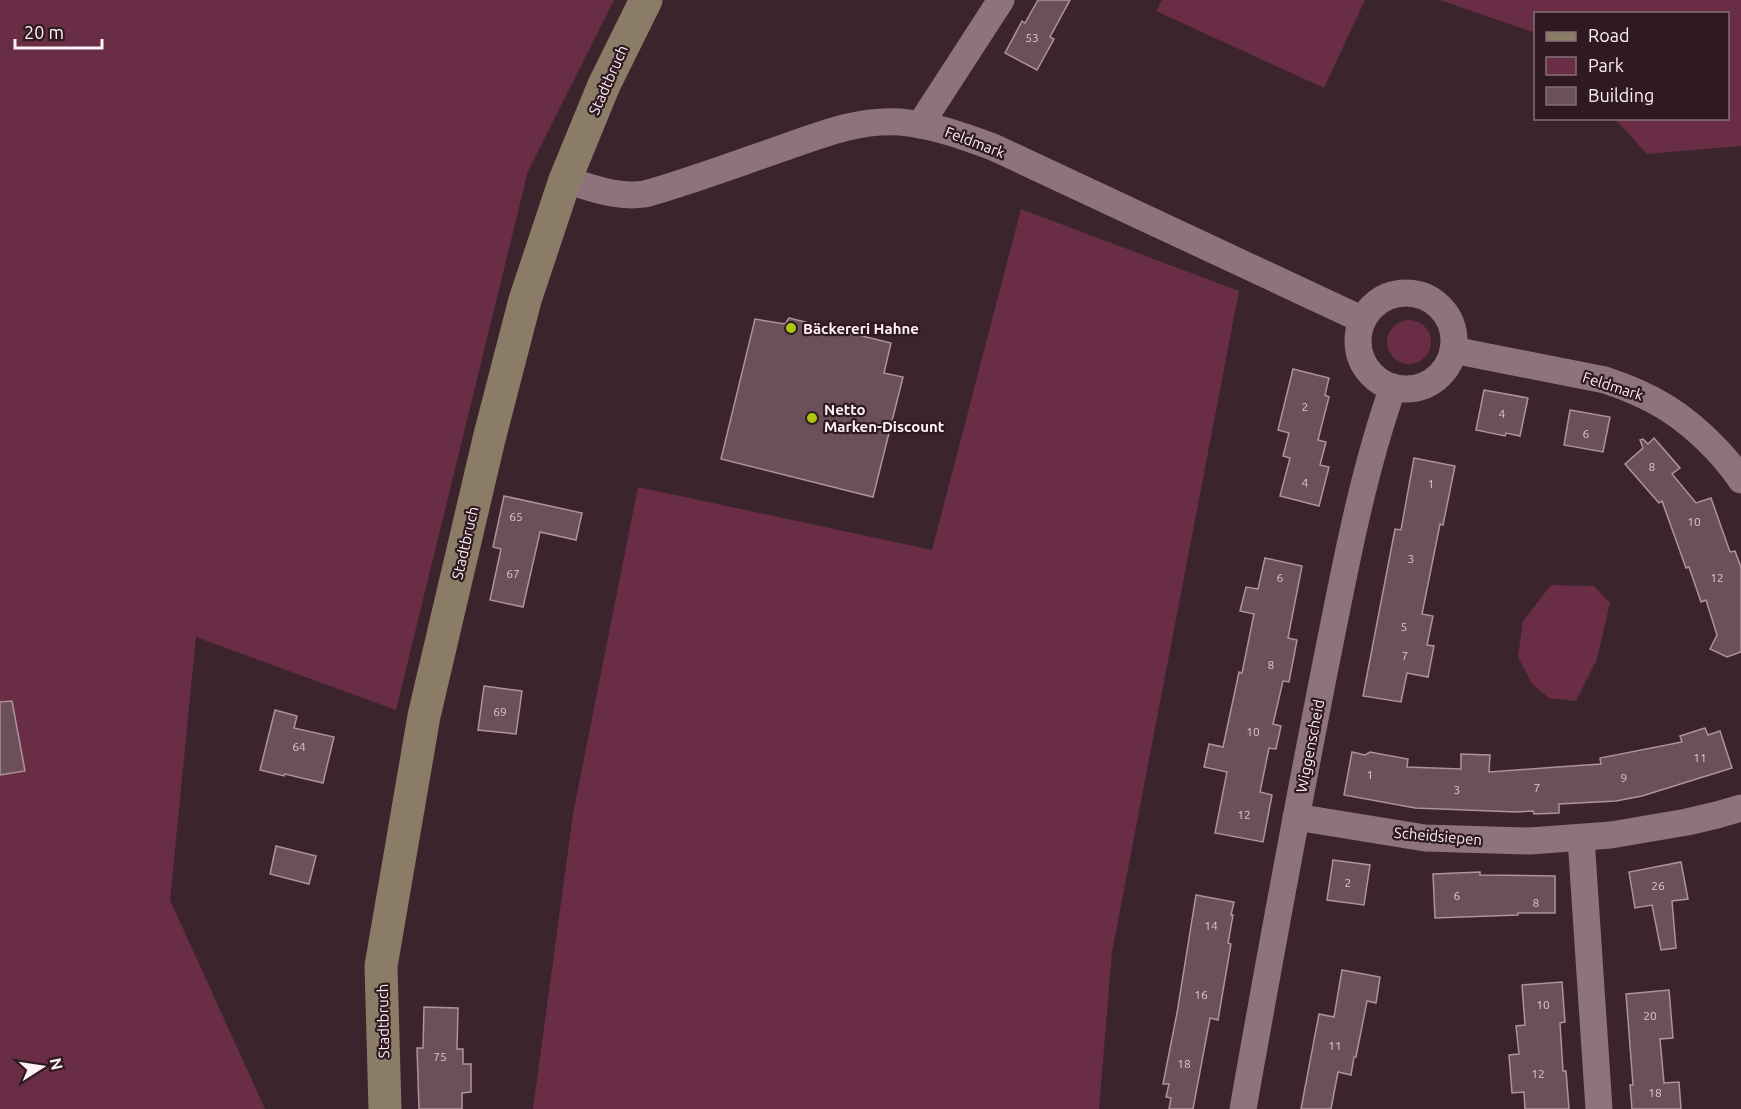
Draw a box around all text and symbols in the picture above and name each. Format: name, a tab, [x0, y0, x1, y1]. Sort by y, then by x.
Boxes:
scale bar	[15, 12, 102, 50]
legend	[1534, 12, 1729, 120]
text: 20 m	[24, 22, 64, 42]
text: Road	[1588, 25, 1630, 45]
house number: 53	[1025, 31, 1039, 44]
street label: Stadtbruch	[585, 42, 631, 118]
text: Park	[1588, 55, 1624, 75]
text: Building	[1588, 85, 1654, 105]
street label: Feldmark	[943, 123, 1008, 161]
place label: Bäckereri Hahne	[803, 320, 919, 337]
marker: Bäckereri Hahne	[784, 321, 798, 335]
street label: Feldmark	[1581, 368, 1646, 404]
house number: 2	[1302, 400, 1308, 413]
place label: Netto Marken-Discount	[824, 401, 945, 435]
house number: 4	[1499, 407, 1506, 420]
marker: Netto Marken-Discount	[805, 411, 819, 425]
house number: 6	[1583, 427, 1590, 440]
house number: 8	[1649, 460, 1656, 473]
house number: 4	[1302, 476, 1309, 489]
house number: 1	[1428, 477, 1434, 490]
street label: Stadtbruch	[448, 505, 482, 581]
house number: 65	[509, 510, 523, 523]
house number: 10	[1687, 515, 1701, 528]
house number: 3	[1408, 552, 1414, 565]
house number: 67	[506, 567, 520, 580]
house number: 6	[1277, 571, 1284, 584]
house number: 12	[1710, 571, 1724, 584]
house number: 5	[1401, 620, 1407, 633]
house number: 7	[1402, 649, 1408, 662]
house number: 8	[1268, 658, 1275, 671]
street label: Wiggenscheid	[1293, 698, 1327, 794]
house number: 69	[493, 705, 507, 718]
house number: 10	[1246, 725, 1260, 738]
house number: 64	[292, 740, 306, 753]
house number: 11	[1693, 751, 1707, 764]
house number: 1	[1367, 768, 1373, 781]
house number: 9	[1621, 771, 1627, 784]
house number: 7	[1534, 781, 1540, 794]
house number: 3	[1454, 783, 1460, 796]
house number: 12	[1237, 808, 1251, 821]
street label: Scheidsiepen	[1393, 824, 1483, 848]
house number: 2	[1345, 876, 1351, 889]
house number: 26	[1651, 879, 1665, 892]
house number: 6	[1454, 889, 1461, 902]
house number: 8	[1533, 896, 1540, 909]
house number: 14	[1204, 919, 1218, 932]
street label: Stadtbruch	[374, 984, 392, 1058]
house number: 16	[1194, 988, 1208, 1001]
house number: 10	[1536, 998, 1550, 1011]
house number: 20	[1643, 1009, 1657, 1022]
north arrow	[12, 1037, 72, 1097]
house number: 11	[1328, 1039, 1342, 1052]
house number: 75	[433, 1050, 447, 1063]
text: N	[47, 1056, 67, 1072]
house number: 18	[1177, 1057, 1191, 1070]
house number: 12	[1531, 1067, 1545, 1080]
house number: 18	[1648, 1086, 1662, 1099]

